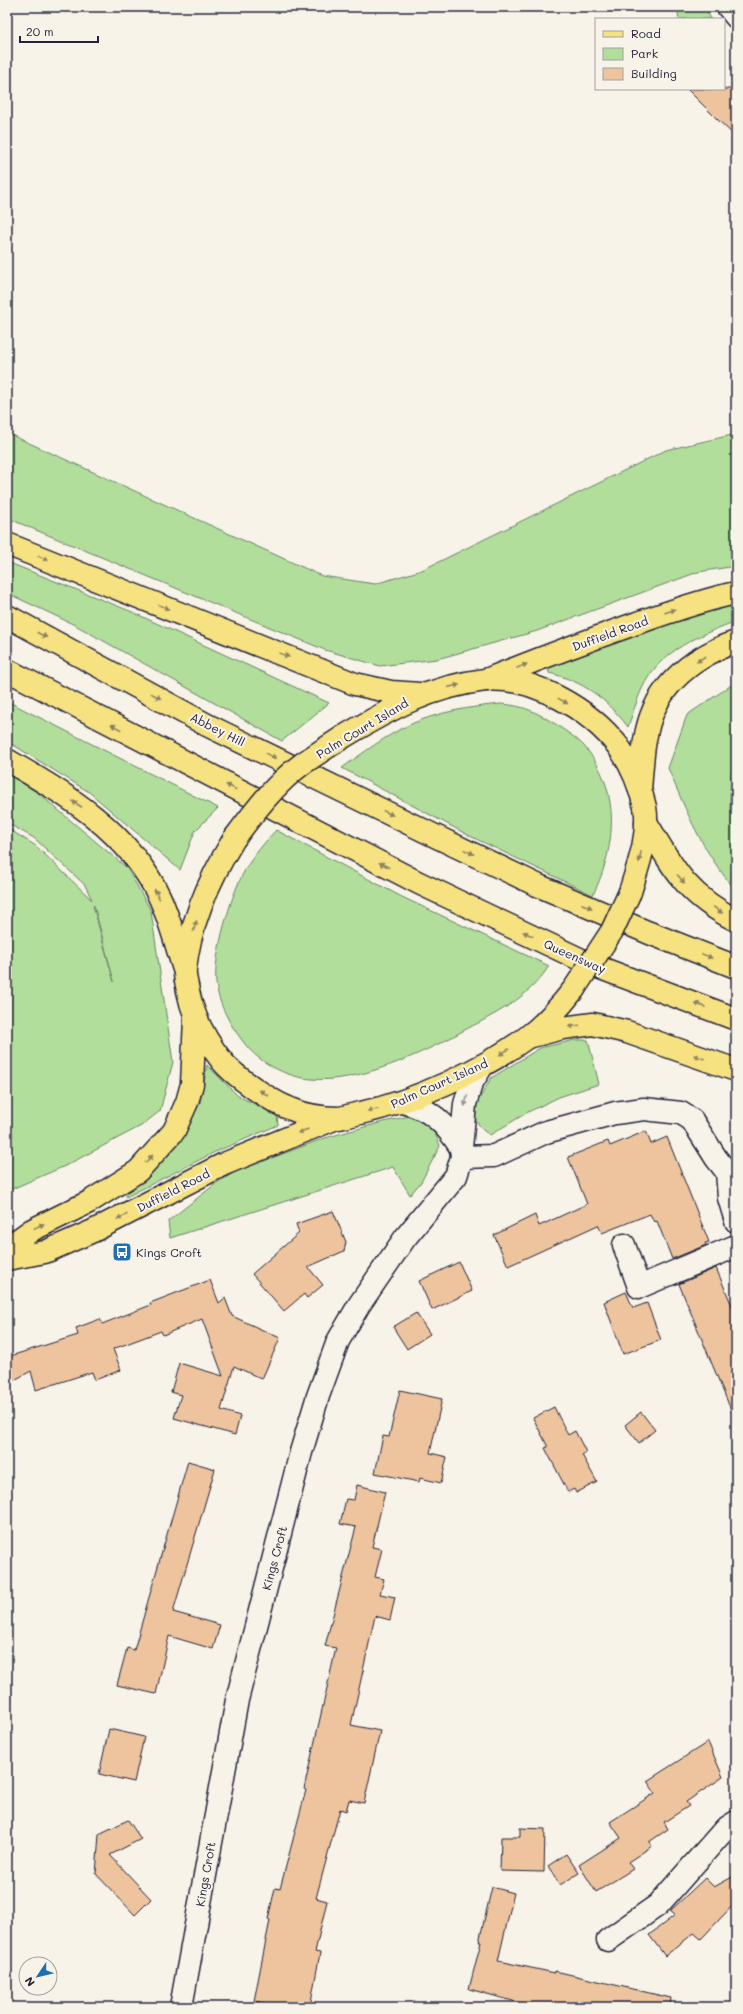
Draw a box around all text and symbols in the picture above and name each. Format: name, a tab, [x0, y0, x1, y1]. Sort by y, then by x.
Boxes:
scale bar	[20, 18, 98, 44]
legend	[595, 18, 725, 90]
text: 20 m	[26, 23, 54, 39]
text: Road	[631, 25, 661, 41]
text: Park	[631, 45, 658, 61]
text: Building	[631, 65, 677, 81]
one-way arrow	[38, 555, 50, 561]
one-way arrow	[158, 604, 170, 610]
one-way arrow	[665, 608, 677, 614]
street label: Duffield Road	[570, 612, 650, 654]
one-way arrow	[36, 631, 47, 638]
one-way arrow	[279, 653, 291, 659]
one-way arrow	[695, 655, 707, 662]
one-way arrow	[517, 662, 529, 668]
one-way arrow	[448, 683, 460, 689]
one-way arrow	[150, 693, 162, 700]
street label: Palm Court Island	[313, 694, 411, 762]
one-way arrow	[557, 697, 569, 704]
street label: Abbey Hill	[188, 708, 248, 750]
one-way arrow	[110, 724, 122, 730]
one-way arrow	[266, 753, 277, 759]
one-way arrow	[225, 784, 237, 790]
one-way arrow	[72, 800, 82, 808]
one-way arrow	[382, 810, 394, 816]
one-way arrow	[463, 849, 474, 855]
one-way arrow	[636, 851, 642, 863]
one-way arrow	[379, 862, 390, 868]
one-way arrow	[677, 874, 686, 884]
one-way arrow	[154, 888, 161, 900]
one-way arrow	[581, 904, 593, 910]
one-way arrow	[712, 906, 723, 914]
one-way arrow	[192, 920, 198, 932]
one-way arrow	[522, 931, 534, 937]
street label: Queensway	[541, 935, 609, 977]
one-way arrow	[701, 953, 713, 959]
one-way arrow	[693, 1002, 705, 1008]
one-way arrow	[568, 1023, 580, 1030]
one-way arrow	[499, 1048, 509, 1056]
one-way arrow	[693, 1053, 705, 1059]
street label: Palm Court Island	[388, 1054, 490, 1112]
one-way arrow	[258, 1090, 269, 1097]
one-way arrow	[463, 1096, 469, 1108]
one-way arrow	[367, 1108, 379, 1114]
one-way arrow	[296, 1129, 308, 1135]
one-way arrow	[145, 1154, 154, 1164]
street label: Duffield Road	[134, 1165, 212, 1215]
one-way arrow	[116, 1213, 128, 1220]
one-way arrow	[34, 1223, 45, 1229]
bus stop icon: Kings Croft	[111, 1241, 133, 1263]
place label: Kings Croft	[136, 1244, 202, 1260]
street label: Kings Croft	[258, 1524, 290, 1592]
street label: Kings Croft	[191, 1840, 219, 1908]
north arrow	[18, 1956, 58, 1996]
text: N	[21, 1974, 38, 1990]

